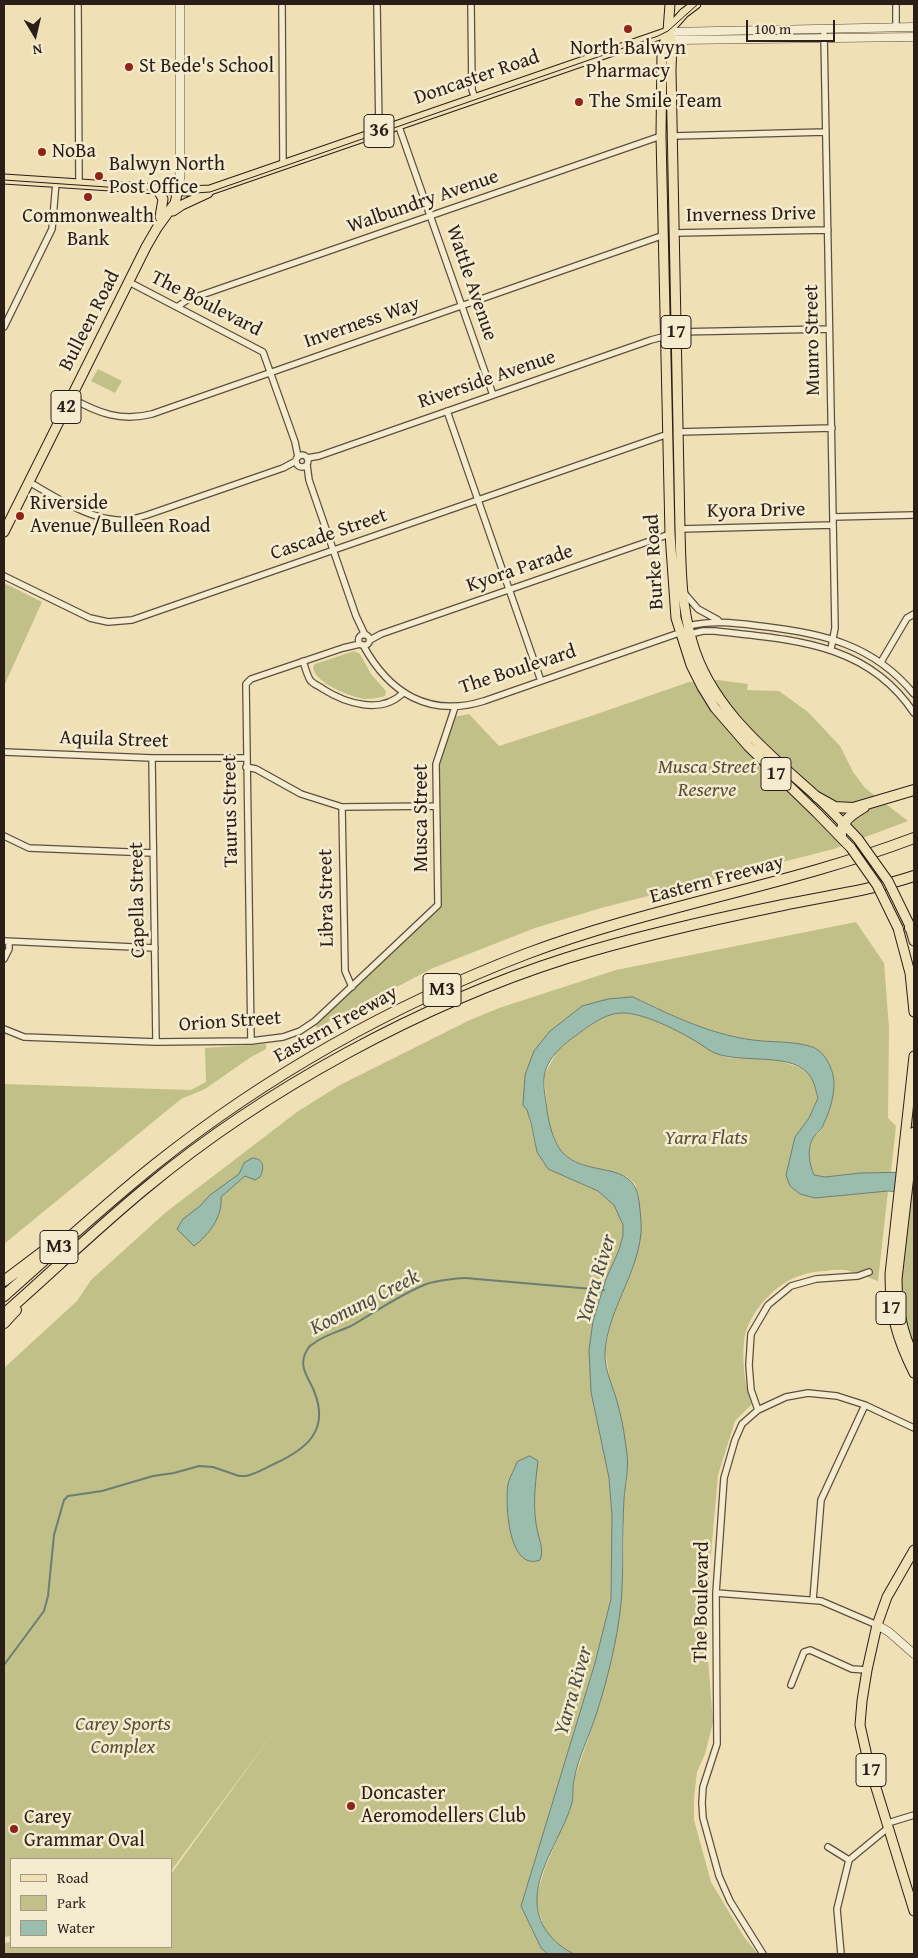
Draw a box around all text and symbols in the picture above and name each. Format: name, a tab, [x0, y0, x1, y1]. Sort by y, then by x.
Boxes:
north arrow	[10, 10, 60, 60]
scale bar	[748, 10, 837, 42]
text: 100 m	[754, 18, 791, 39]
marker: North Balwyn Pharmacy	[622, 23, 634, 35]
place label: North Balwyn Pharmacy	[570, 37, 686, 84]
text: N	[31, 39, 44, 60]
street label: Doncaster Road	[411, 45, 543, 111]
place label: St Bede's School	[139, 55, 274, 79]
marker: St Bede's School	[123, 61, 135, 73]
place label: The Smile Team	[589, 90, 722, 114]
marker: The Smile Team	[573, 96, 585, 108]
road number: 36	[364, 114, 394, 148]
place label: NoBa	[52, 140, 96, 164]
marker: NoBa	[36, 146, 48, 158]
place label: Balwyn North Post Office	[109, 153, 225, 200]
street label: Walbundry Avenue	[344, 165, 502, 239]
marker: Balwyn North Post Office	[93, 170, 105, 182]
marker: Commonwealth Bank	[82, 191, 94, 203]
street label: Inverness Drive	[686, 202, 816, 228]
place label: Commonwealth Bank	[22, 205, 154, 252]
street label: Wattle Avenue	[440, 222, 502, 344]
street label: The Boulevard	[147, 266, 265, 342]
street label: Bulleen Road	[54, 267, 126, 375]
street label: Munro Street	[800, 284, 826, 396]
street label: Inverness Way	[301, 292, 423, 354]
road number: 17	[661, 316, 691, 348]
street label: Riverside Avenue	[415, 345, 559, 415]
road number: 42	[51, 391, 81, 424]
place label: Riverside Avenue/Bulleen Road	[30, 492, 211, 539]
street label: Kyora Drive	[707, 498, 805, 524]
street label: Cascade Street	[268, 504, 390, 566]
marker: Riverside Avenue/Bulleen Road	[14, 510, 26, 522]
street label: Burke Road	[641, 514, 669, 610]
street label: Kyora Parade	[463, 540, 577, 598]
street label: The Boulevard	[457, 640, 579, 700]
street label: Aquila Street	[59, 726, 169, 754]
street label: Taurus Street	[218, 754, 244, 868]
park label: Musca Street Reserve	[658, 756, 756, 803]
road number: 17	[761, 758, 791, 791]
street label: Musca Street	[410, 764, 434, 872]
street label: Capella Street	[125, 842, 151, 958]
street label: Libra Street	[314, 849, 340, 947]
street label: Eastern Freeway	[647, 851, 787, 909]
road number: M3	[423, 974, 461, 1006]
street label: Eastern Freeway	[270, 981, 402, 1069]
street label: Orion Street	[178, 1006, 282, 1038]
park label: Yarra Flats	[664, 1127, 748, 1151]
road number: M3	[40, 1230, 78, 1264]
water label: Yarra River	[572, 1232, 622, 1326]
water label: Koonung Creek	[306, 1265, 424, 1341]
road number: 17	[876, 1292, 906, 1325]
street label: The Boulevard	[689, 1541, 715, 1663]
water label: Yarra River	[549, 1644, 599, 1738]
park label: Carey Sports Complex	[75, 1713, 171, 1760]
road number: 17	[856, 1754, 886, 1786]
place label: Doncaster Aeromodellers Club	[361, 1782, 526, 1829]
marker: Doncaster Aeromodellers Club	[345, 1800, 357, 1812]
place label: Carey Grammar Oval	[24, 1806, 145, 1853]
marker: Carey Grammar Oval	[8, 1823, 20, 1835]
legend	[10, 1858, 172, 1948]
text: Road	[57, 1867, 88, 1888]
text: Park	[57, 1892, 86, 1913]
text: Water	[57, 1917, 95, 1938]

